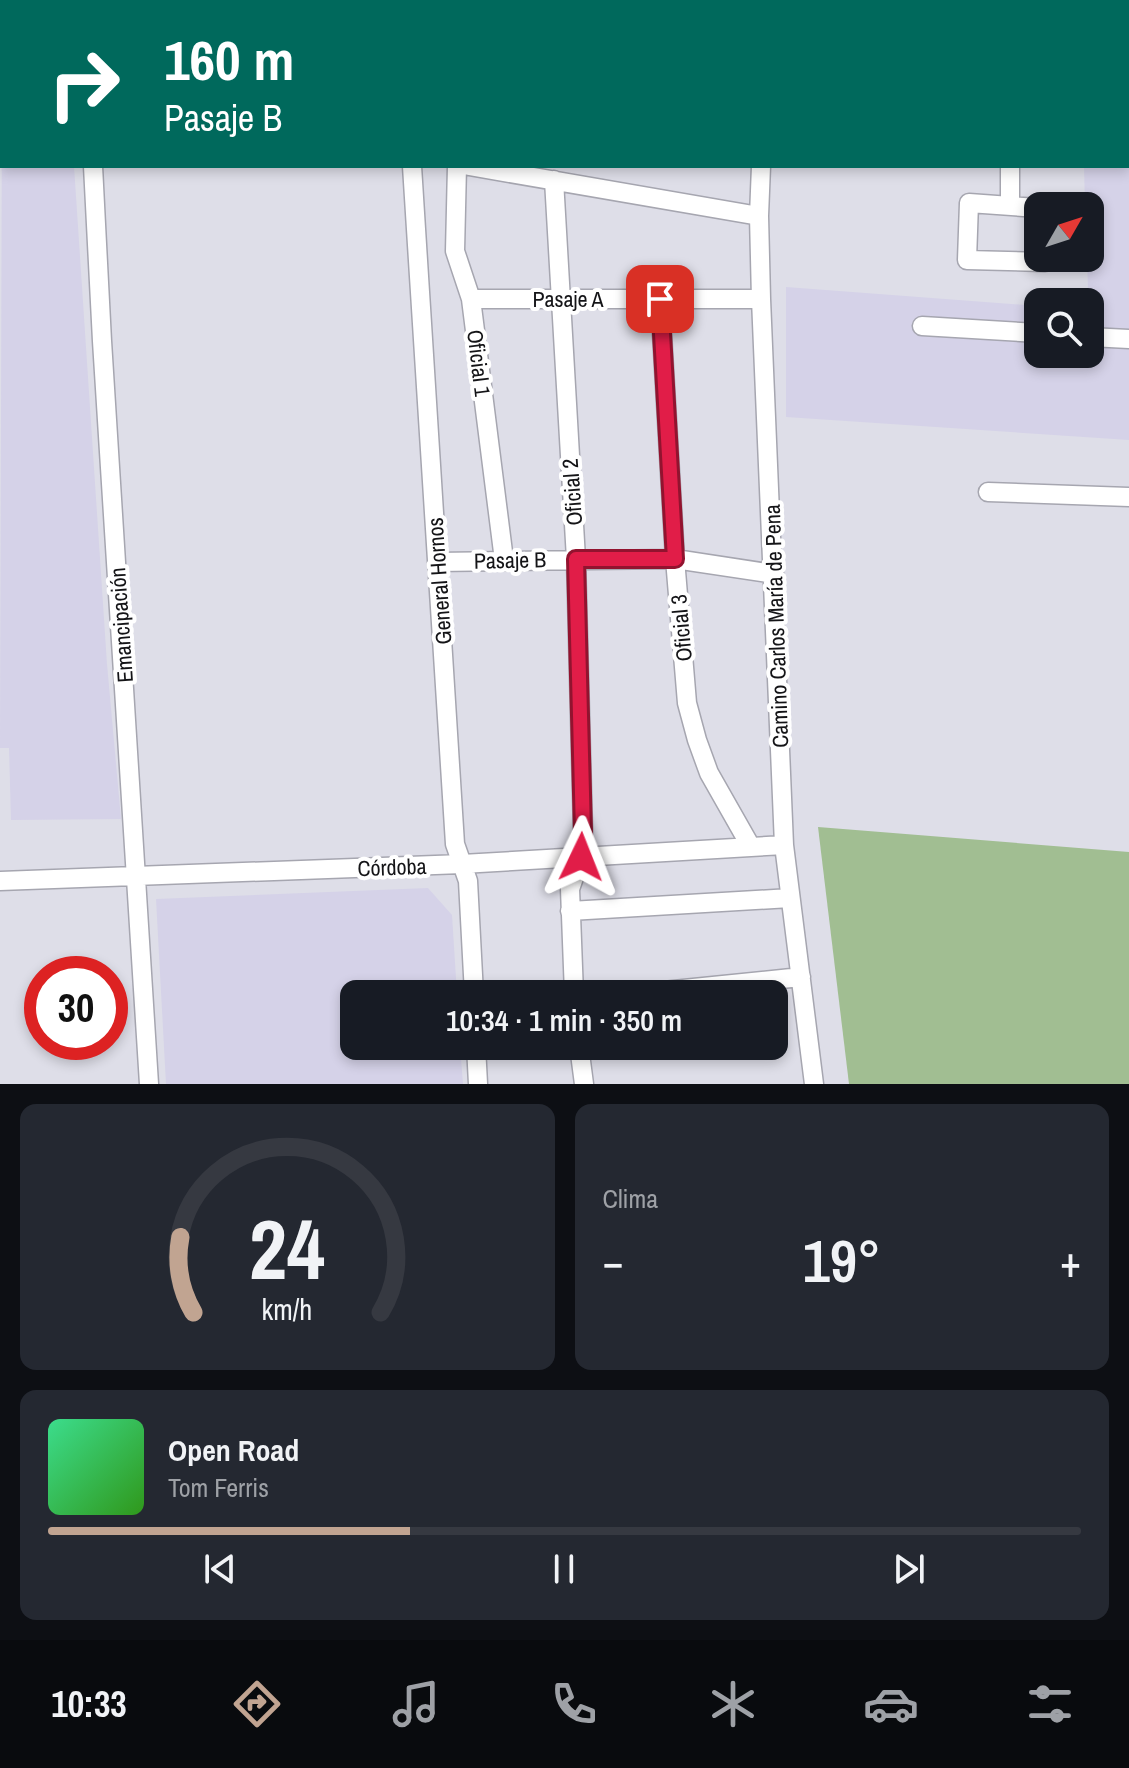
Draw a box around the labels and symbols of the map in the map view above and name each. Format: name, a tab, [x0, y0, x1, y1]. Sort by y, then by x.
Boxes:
north arrow	[1024, 192, 1104, 272]
pin	[626, 265, 694, 333]
street label: Pasaje A	[532, 284, 605, 314]
street label: Oficial 1	[460, 328, 498, 398]
street label: Oficial 2	[555, 457, 589, 527]
street label: Camino Carlos María de Pena	[757, 504, 795, 748]
street label: General Hornos	[420, 516, 458, 646]
street label: Pasaje B	[474, 544, 546, 576]
street label: Emancipación	[102, 566, 140, 684]
street label: Oficial 3	[663, 593, 699, 663]
position arrow	[539, 815, 623, 899]
street label: Córdoba	[357, 851, 427, 883]
speed limit sign: 30	[24, 956, 128, 1060]

